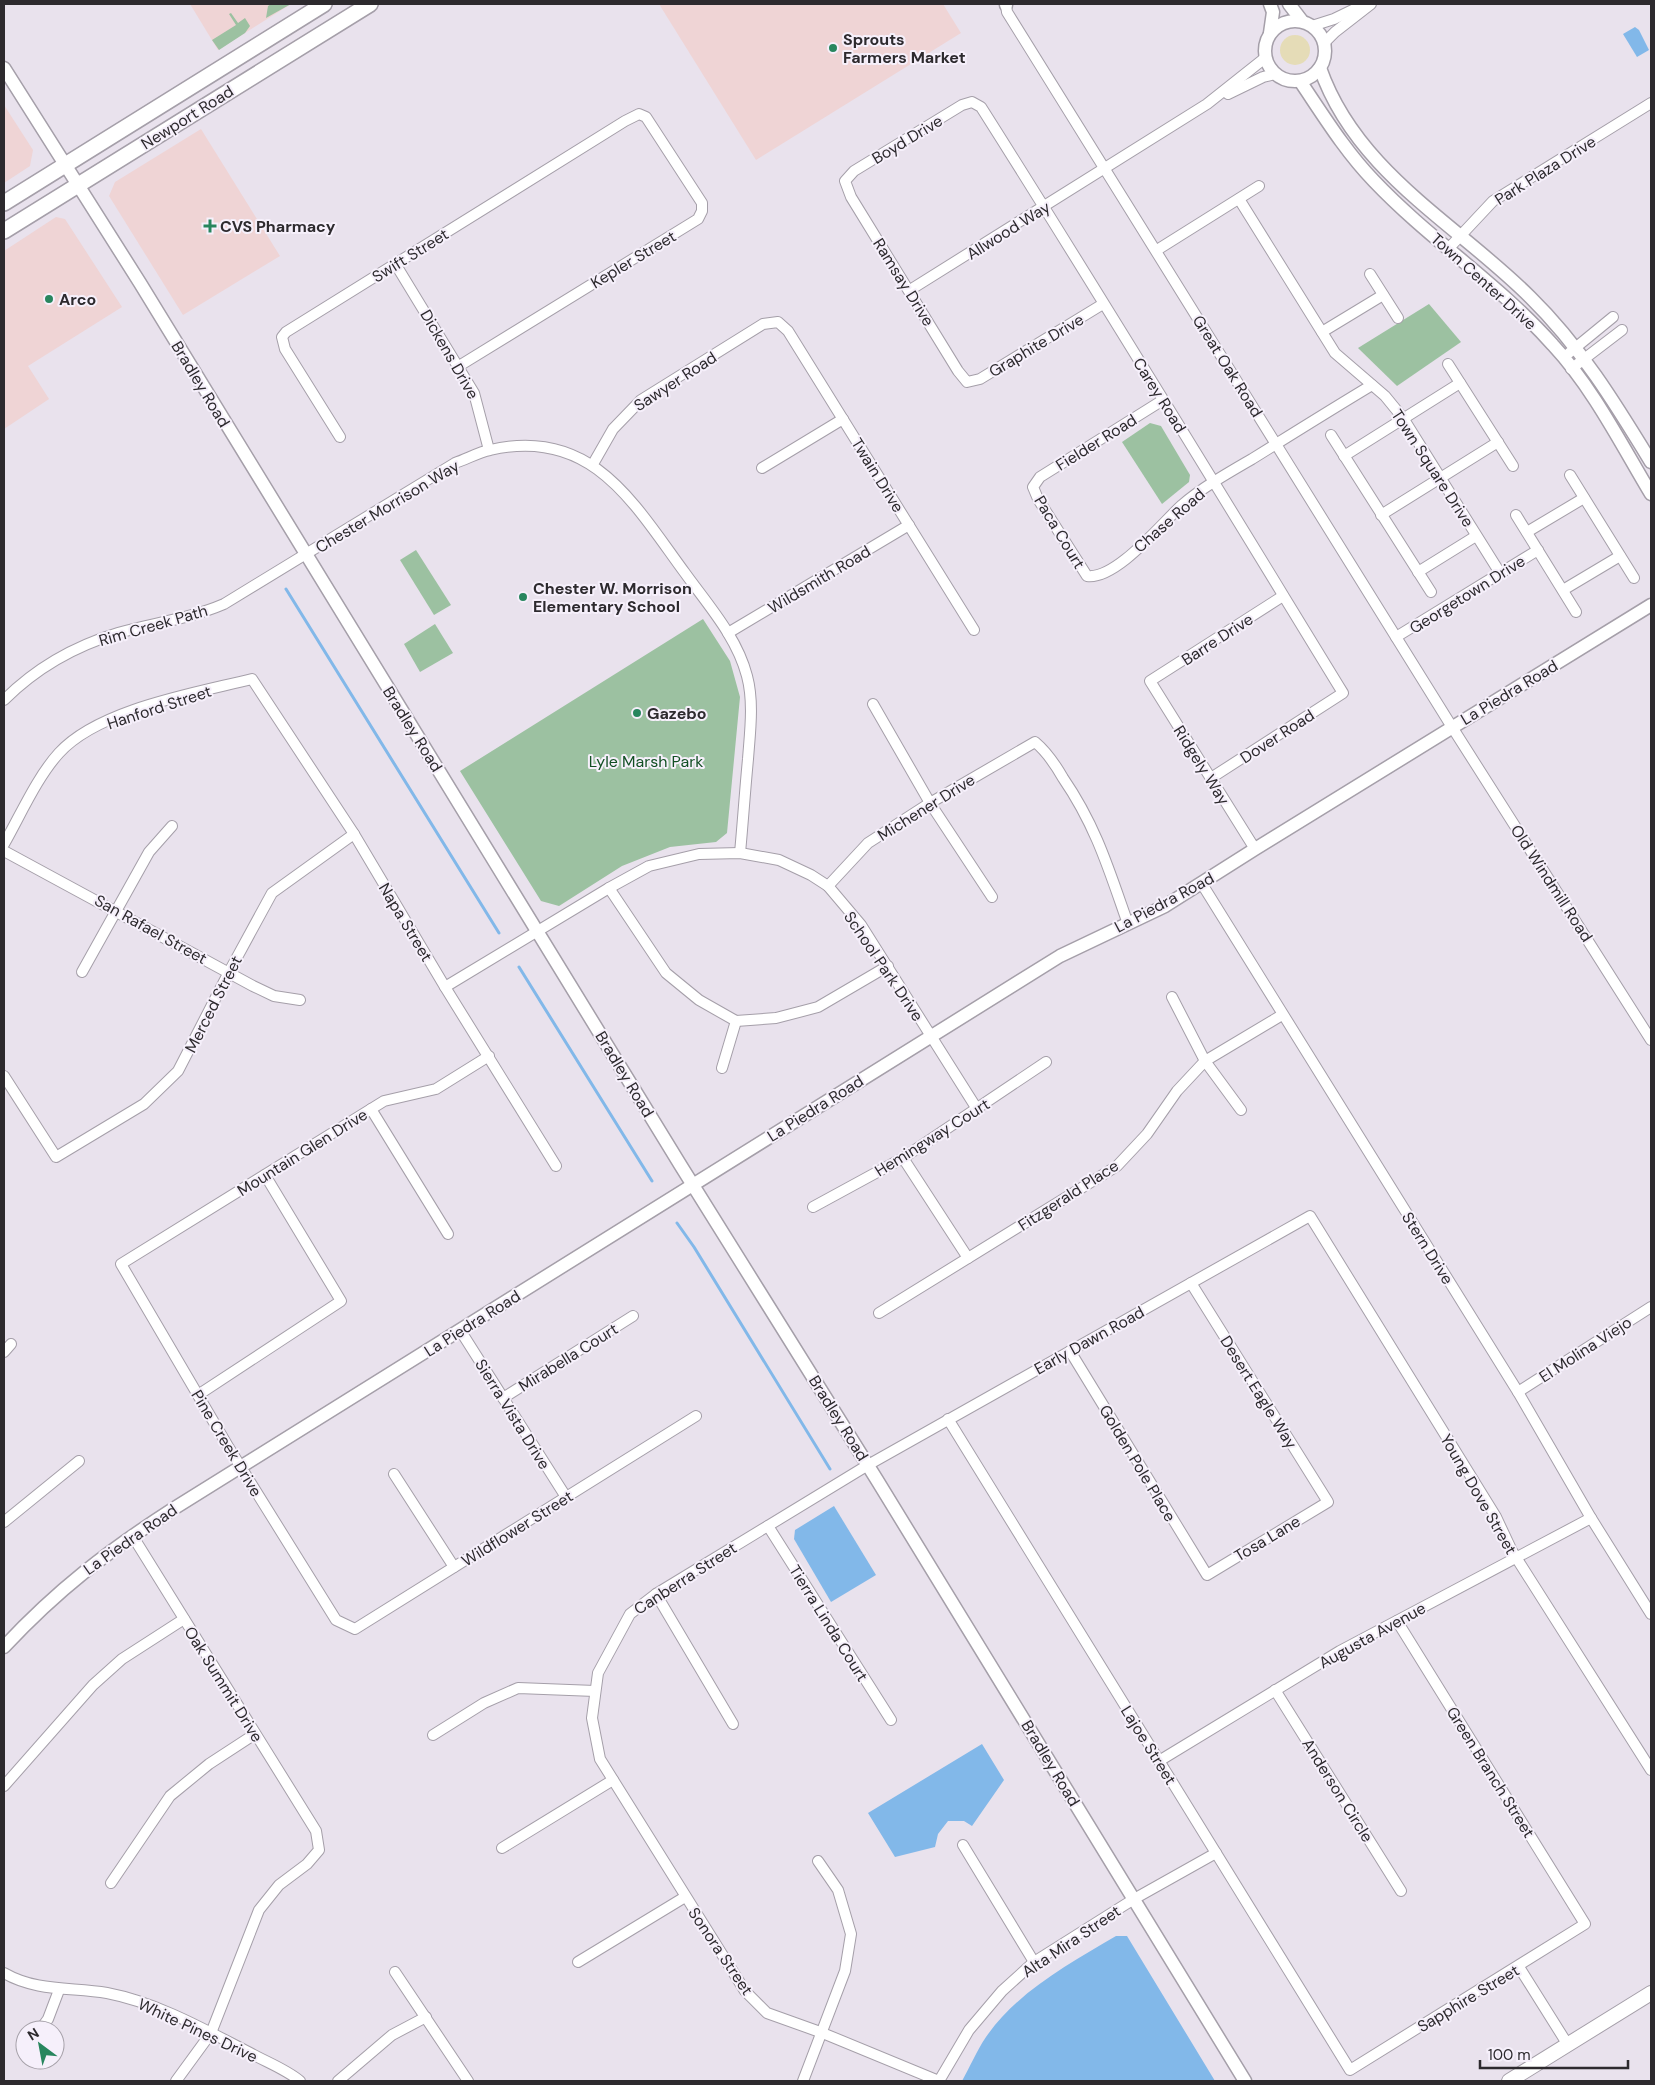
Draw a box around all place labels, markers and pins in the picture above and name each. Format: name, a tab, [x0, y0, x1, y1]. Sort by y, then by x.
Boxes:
place label: Sprouts Farmers Market	[843, 29, 966, 68]
marker: Sprouts Farmers Market	[827, 42, 839, 54]
place label: CVS Pharmacy	[220, 216, 336, 237]
marker: CVS Pharmacy	[204, 220, 216, 232]
place label: Arco	[59, 289, 96, 310]
marker: Arco	[43, 293, 55, 305]
place label: Chester W. Morrison Elementary School	[533, 578, 692, 617]
marker: Chester W. Morrison Elementary School	[517, 591, 529, 603]
place label: Gazebo	[647, 703, 707, 724]
marker: Gazebo	[631, 707, 643, 719]

